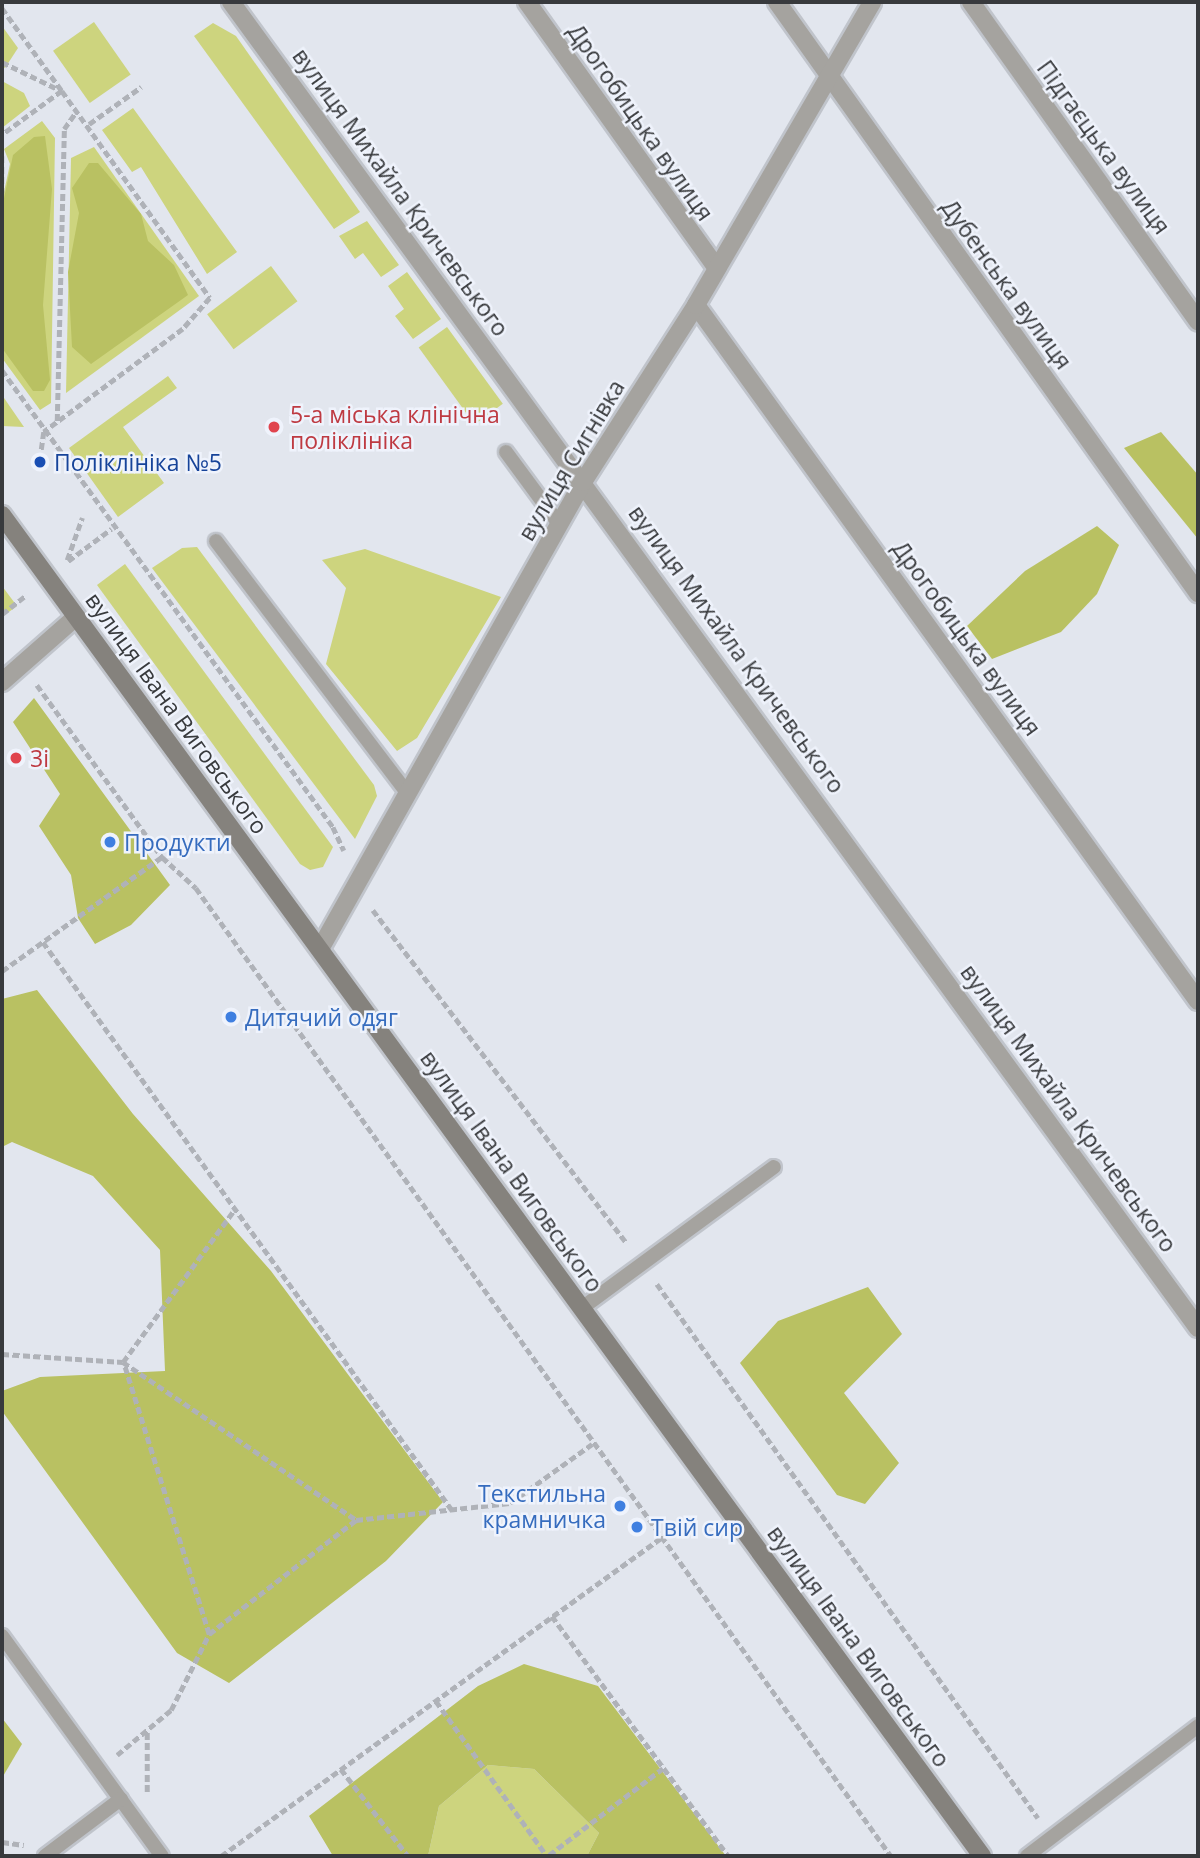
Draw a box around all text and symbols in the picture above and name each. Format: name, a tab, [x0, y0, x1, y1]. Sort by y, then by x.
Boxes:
street label: Дрогобицька вулиця	[563, 18, 719, 226]
street label: вулиця Михайла Кричевського	[287, 43, 515, 341]
street label: Підгаєцька вулиця	[1032, 55, 1176, 239]
street label: Дубенська вулиця	[936, 194, 1078, 374]
street label: вулиця Сигнівка	[512, 375, 630, 545]
place label: 5-а міська клінічна поліклініка	[290, 400, 500, 454]
marker: 5-а міська клінічна поліклініка	[264, 417, 284, 437]
place label: Поліклініка №5	[54, 448, 222, 476]
marker: Поліклініка №5	[32, 454, 48, 470]
street label: вулиця Михайла Кричевського	[623, 500, 851, 798]
street label: Дрогобицька вулиця	[887, 535, 1047, 741]
street label: вулиця Івана Виговського	[80, 587, 274, 839]
place label: 3і	[30, 744, 49, 772]
marker: 3і	[8, 750, 24, 766]
place label: Продукти	[124, 828, 231, 856]
marker: Продукти	[102, 834, 118, 850]
street label: вулиця Михайла Кричевського	[955, 959, 1183, 1257]
place label: Дитячий одяг	[245, 1003, 398, 1031]
marker: Дитячий одяг	[223, 1009, 239, 1025]
street label: вулиця Івана Виговського	[415, 1045, 609, 1297]
place label: Текстильна крамничка	[478, 1479, 606, 1533]
marker: Текстильна крамничка	[612, 1498, 628, 1514]
place label: Твій сир	[651, 1513, 743, 1541]
marker: Твій сир	[629, 1519, 645, 1535]
street label: вулиця Івана Виговського	[762, 1520, 956, 1772]

